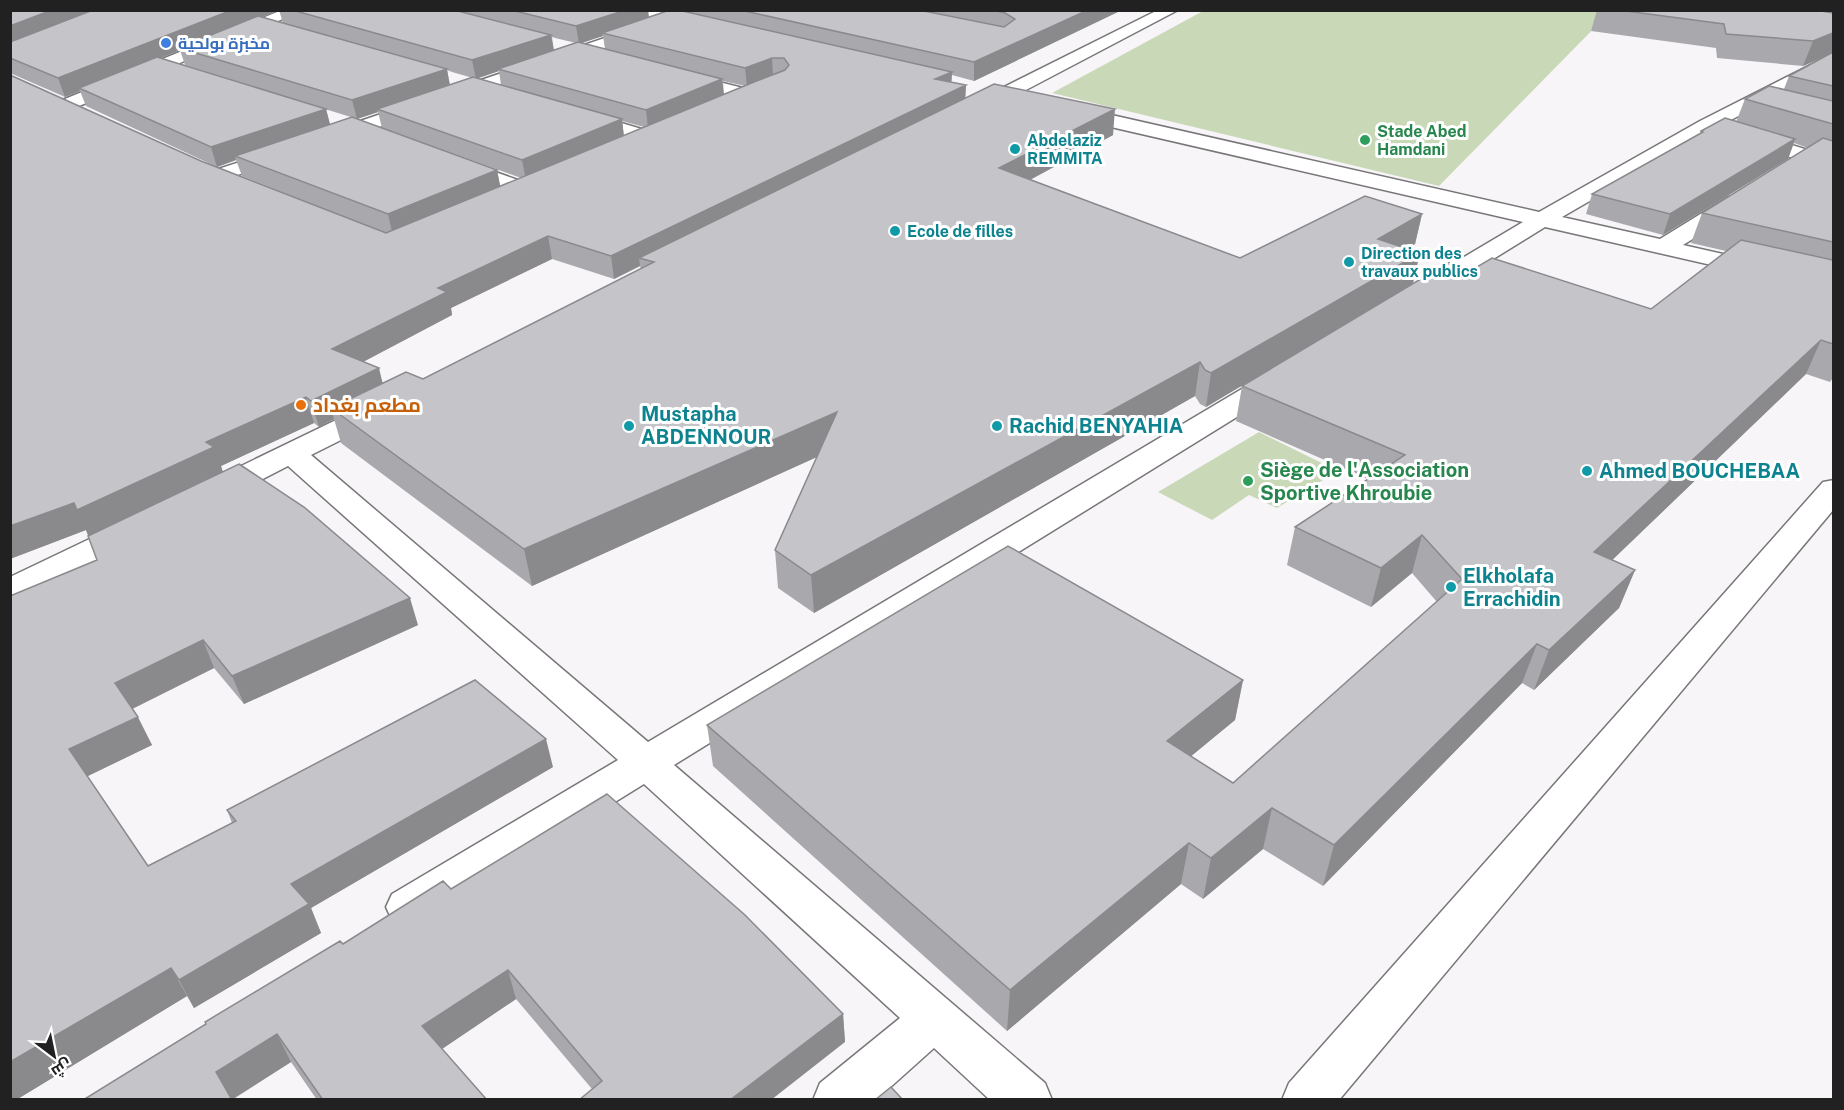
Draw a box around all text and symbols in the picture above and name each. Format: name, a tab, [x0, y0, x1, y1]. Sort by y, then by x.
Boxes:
place label: مخبزة بولحية	[178, 34, 270, 53]
marker: مخبزة بولحية	[159, 36, 173, 50]
place label: Stade Abed Hamdani	[1377, 122, 1466, 159]
place label: Abdelaziz REMMITA	[1027, 131, 1103, 168]
marker: Stade Abed Hamdani	[1358, 133, 1372, 147]
marker: Abdelaziz REMMITA	[1008, 142, 1022, 156]
place label: Ecole de filles	[907, 222, 1013, 241]
marker: Ecole de filles	[888, 224, 902, 238]
place label: Direction des travaux publics	[1361, 244, 1478, 281]
marker: Direction des travaux publics	[1342, 255, 1356, 269]
place label: مطعم بغداد	[313, 393, 421, 419]
marker: مطعم بغداد	[294, 398, 308, 412]
place label: Mustapha ABDENNOUR	[641, 402, 771, 449]
place label: Rachid BENYAHIA	[1009, 414, 1183, 438]
marker: Mustapha ABDENNOUR	[622, 419, 636, 433]
marker: Rachid BENYAHIA	[990, 419, 1004, 433]
place label: Siège de l'Association Sportive Khroubie	[1260, 458, 1469, 505]
place label: Ahmed BOUCHEBAA	[1599, 459, 1800, 483]
marker: Ahmed BOUCHEBAA	[1580, 464, 1594, 478]
marker: Siège de l'Association Sportive Khroubie	[1241, 474, 1255, 488]
place label: Elkholafa Errachidin	[1463, 564, 1561, 611]
marker: Elkholafa Errachidin	[1444, 580, 1458, 594]
north arrow	[24, 1026, 84, 1086]
text: ش	[48, 1055, 75, 1082]

